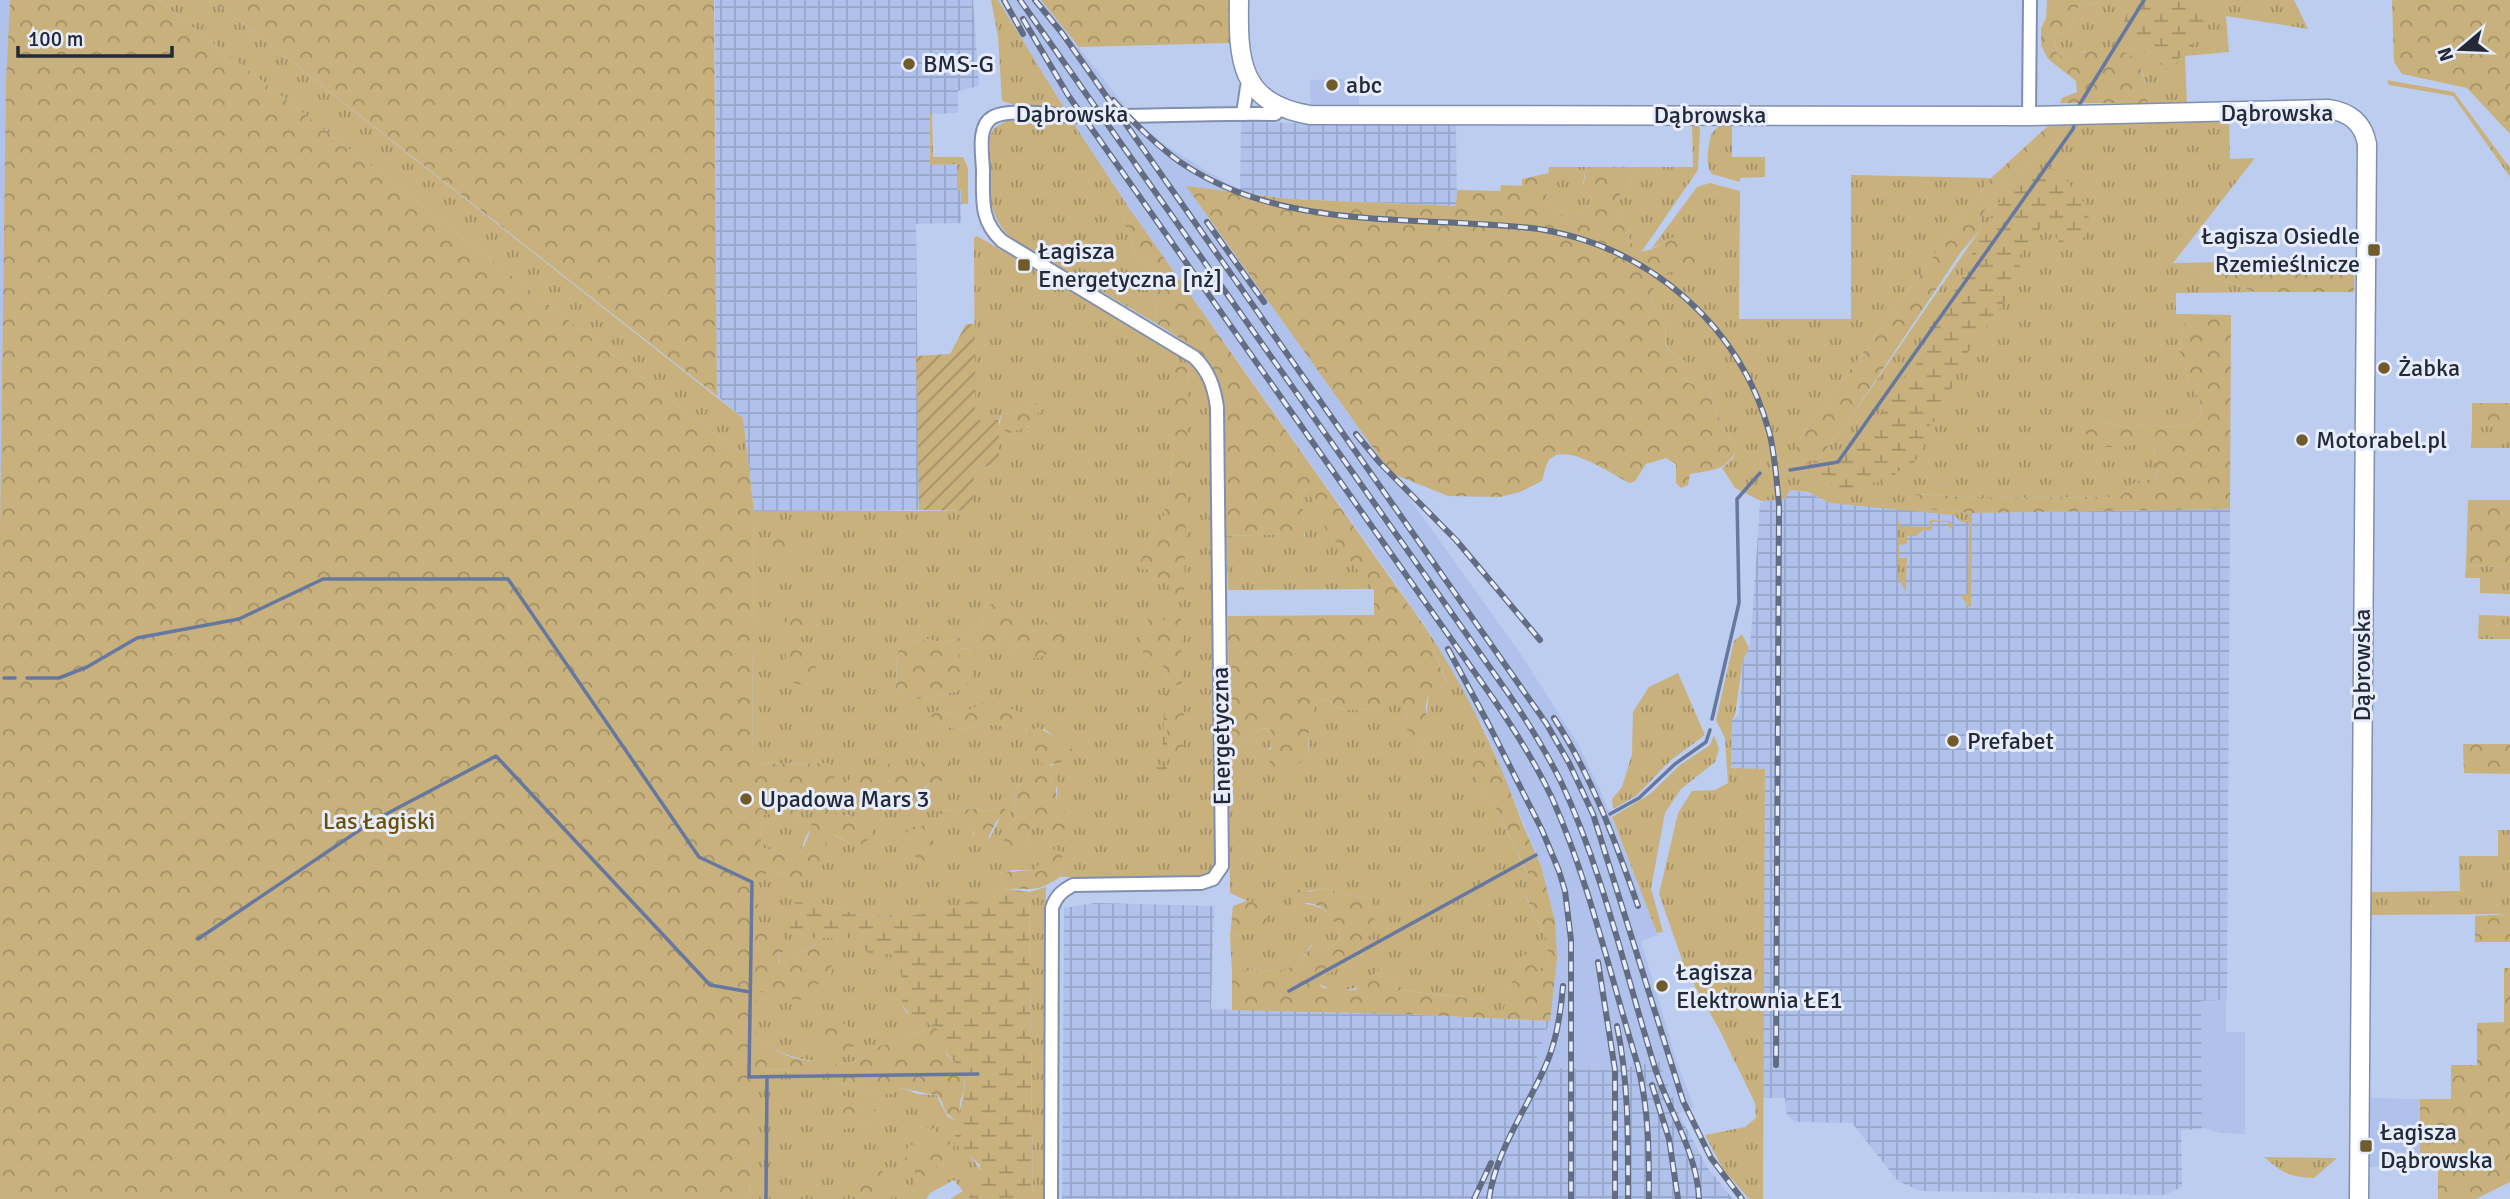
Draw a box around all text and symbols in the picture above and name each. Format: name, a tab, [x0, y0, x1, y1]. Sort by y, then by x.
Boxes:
scale bar	[18, 14, 172, 58]
north arrow	[2426, 14, 2496, 84]
text: 100 m	[28, 26, 83, 52]
text: N	[2432, 44, 2459, 64]
place label: BMS-G	[923, 49, 994, 79]
marker: BMS-G	[901, 56, 917, 72]
place label: abc	[1346, 70, 1382, 100]
marker: abc	[1324, 77, 1340, 93]
street label: Dąbrowska	[2221, 98, 2333, 128]
street label: Dąbrowska	[1016, 99, 1128, 129]
street label: Dąbrowska	[1654, 100, 1766, 130]
place label: Łagisza Osiedle Rzemieślnicze	[2201, 221, 2360, 279]
place label: Łagisza Energetyczna [nż]	[1038, 236, 1222, 294]
marker: Łagisza Osiedle Rzemieślnicze	[2366, 242, 2382, 258]
marker: Łagisza Energetyczna [nż]	[1016, 257, 1032, 273]
place label: Żabka	[2398, 353, 2460, 383]
marker: Żabka	[2376, 360, 2392, 376]
place label: Motorabel.pl	[2316, 425, 2447, 455]
marker: Motorabel.pl	[2294, 432, 2310, 448]
street label: Dąbrowska	[2347, 609, 2377, 721]
street label: Energetyczna	[1205, 666, 1237, 806]
place label: Prefabet	[1967, 726, 2054, 756]
marker: Prefabet	[1945, 733, 1961, 749]
place label: Upadowa Mars 3	[760, 784, 929, 814]
marker: Upadowa Mars 3	[738, 791, 754, 807]
park label: Las Łagiski	[323, 806, 435, 836]
place label: Łagisza Elektrownia ŁE1	[1676, 957, 1843, 1015]
marker: Łagisza Elektrownia ŁE1	[1654, 978, 1670, 994]
place label: Łagisza Dąbrowska	[2380, 1117, 2493, 1175]
marker: Łagisza Dąbrowska	[2358, 1138, 2374, 1154]

